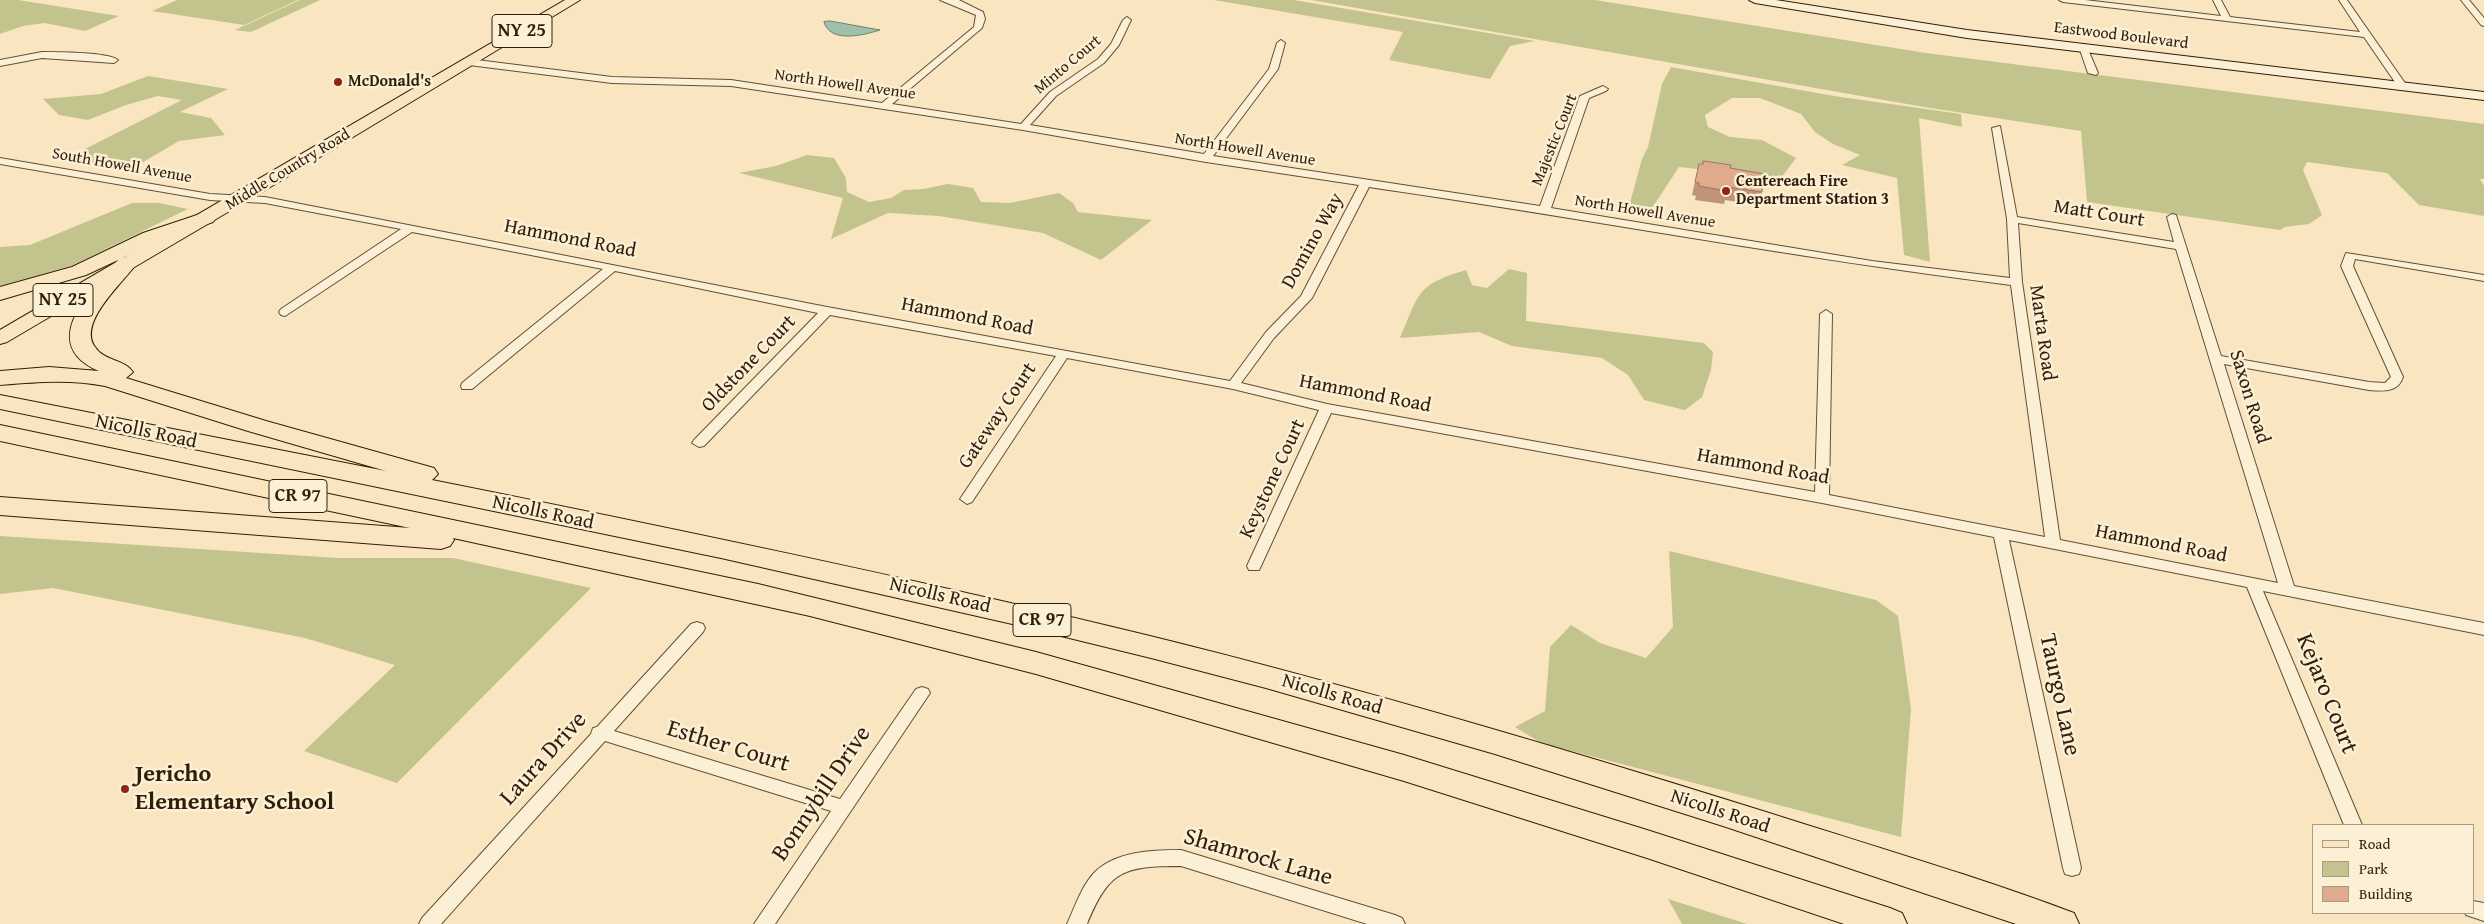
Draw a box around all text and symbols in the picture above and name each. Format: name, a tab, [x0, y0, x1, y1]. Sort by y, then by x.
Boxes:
road number: NY 25	[492, 15, 552, 48]
street label: Eastwood Boulevard	[2053, 18, 2189, 54]
street label: Minto Court	[1031, 31, 1105, 99]
street label: North Howell Avenue	[773, 66, 917, 104]
place label: McDonald's	[348, 72, 431, 92]
marker: McDonald's	[332, 76, 344, 88]
street label: Majestic Court	[1528, 91, 1582, 189]
street label: Middle Country Road	[222, 125, 354, 215]
street label: North Howell Avenue	[1173, 129, 1317, 171]
street label: South Howell Avenue	[51, 144, 193, 188]
place label: Centereach Fire Department Station 3	[1736, 172, 1889, 210]
marker: Centereach Fire Department Station 3	[1720, 185, 1732, 197]
street label: Domino Way	[1277, 189, 1349, 293]
street label: North Howell Avenue	[1573, 191, 1717, 233]
street label: Matt Court	[2052, 195, 2146, 233]
street label: Hammond Road	[502, 214, 638, 264]
street label: Marta Road	[2023, 283, 2061, 383]
road number: NY 25	[33, 284, 93, 316]
street label: Hammond Road	[899, 292, 1035, 342]
street label: Oldstone Court	[697, 310, 801, 418]
street label: Saxon Road	[2223, 347, 2275, 447]
street label: Gateway Court	[954, 358, 1042, 474]
street label: Hammond Road	[1297, 369, 1433, 419]
street label: Nicolls Road	[93, 410, 199, 454]
street label: Keystone Court	[1235, 416, 1311, 542]
street label: Hammond Road	[1695, 444, 1831, 490]
road number: CR 97	[269, 480, 327, 512]
street label: Nicolls Road	[490, 491, 596, 535]
street label: Hammond Road	[2093, 519, 2229, 569]
street label: Nicolls Road	[887, 573, 993, 619]
road number: CR 97	[1013, 604, 1071, 636]
street label: Kejaro Court	[2289, 630, 2363, 758]
street label: Taurgo Lane	[2032, 631, 2086, 759]
street label: Nicolls Road	[1279, 669, 1385, 721]
street label: Laura Drive	[494, 706, 594, 812]
street label: Esther Court	[663, 715, 793, 779]
street label: Bonnybill Drive	[766, 721, 878, 867]
place label: Jericho Elementary School	[135, 761, 334, 817]
marker: Jericho Elementary School	[119, 783, 131, 795]
street label: Nicolls Road	[1667, 785, 1773, 839]
street label: Shamrock Lane	[1180, 823, 1336, 893]
legend	[2312, 824, 2474, 914]
text: Road	[2359, 833, 2390, 854]
text: Park	[2359, 858, 2388, 879]
text: Building	[2359, 883, 2412, 904]

